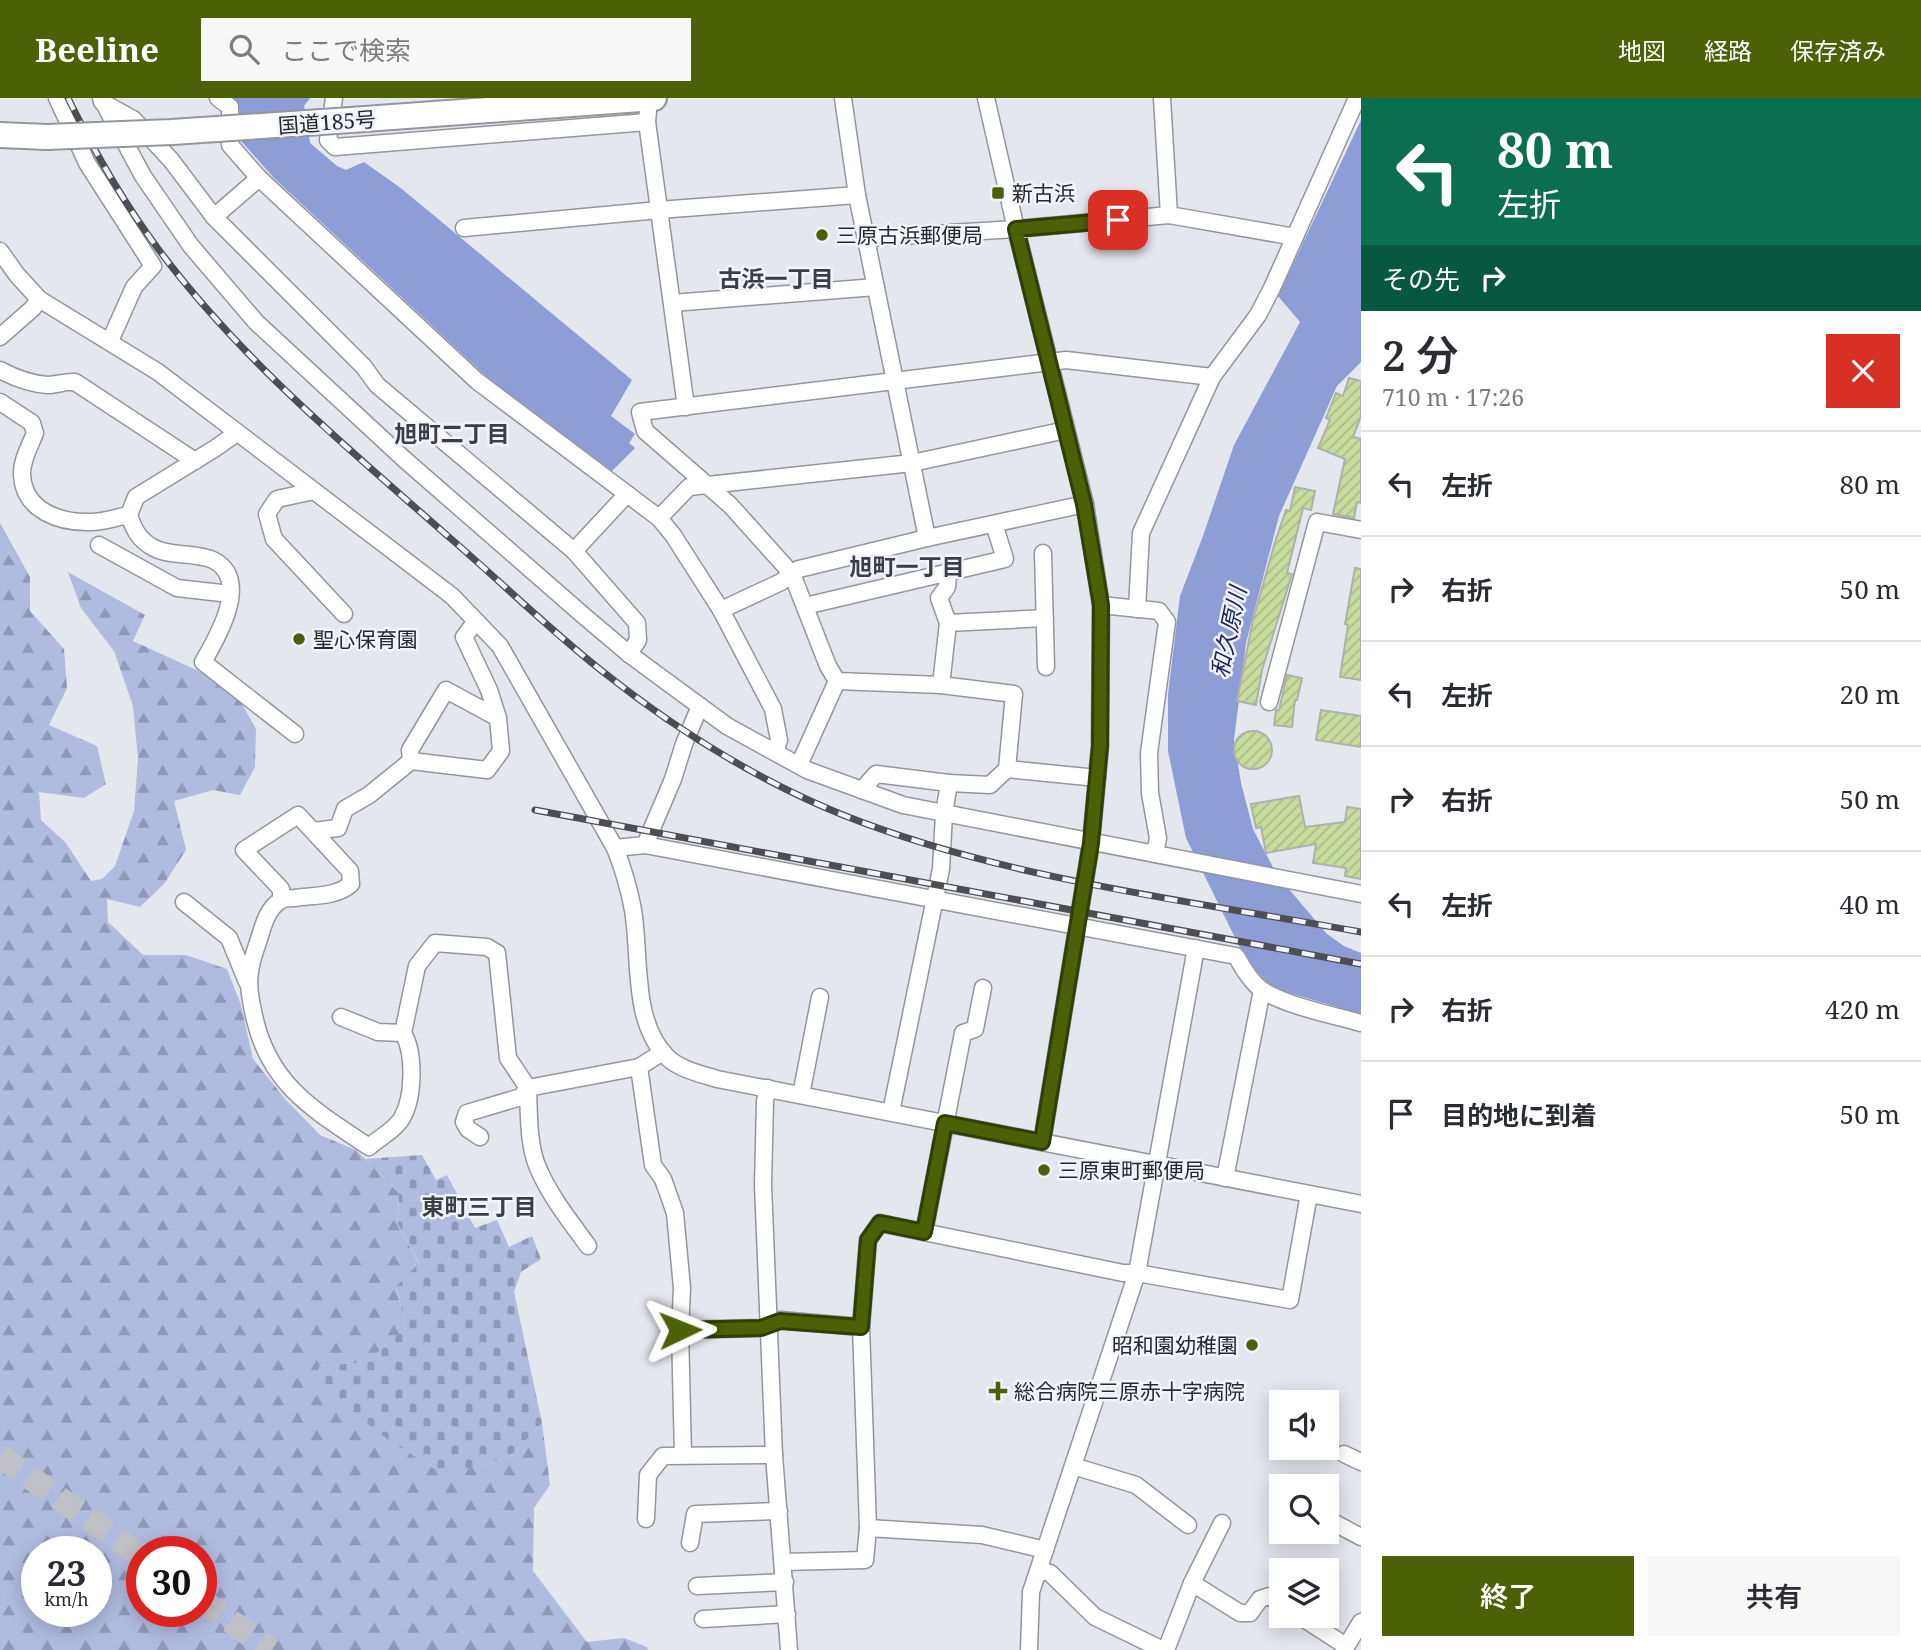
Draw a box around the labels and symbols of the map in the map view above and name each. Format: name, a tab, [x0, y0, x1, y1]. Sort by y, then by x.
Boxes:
street label: 国道185号	[277, 105, 377, 139]
place label: 新古浜	[1012, 179, 1075, 207]
marker: 新古浜	[990, 185, 1006, 201]
pin	[1088, 190, 1148, 250]
place label: 三原古浜郵便局	[836, 221, 983, 249]
marker: 三原古浜郵便局	[814, 227, 830, 243]
district label: 古浜一丁目	[719, 262, 834, 294]
district label: 旭町二丁目	[395, 417, 510, 449]
district label: 旭町一丁目	[850, 550, 965, 582]
water label: 和久原川	[1203, 581, 1254, 680]
place label: 聖心保育園	[313, 625, 418, 653]
marker: 聖心保育園	[291, 631, 307, 647]
place label: 三原東町郵便局	[1058, 1156, 1205, 1184]
marker: 三原東町郵便局	[1036, 1162, 1052, 1178]
district label: 東町三丁目	[422, 1190, 537, 1222]
position arrow	[643, 1293, 717, 1367]
place label: 昭和園幼稚園	[1112, 1331, 1238, 1359]
marker: 昭和園幼稚園	[1244, 1337, 1260, 1353]
place label: 総合病院三原赤十字病院	[1014, 1377, 1245, 1405]
marker: 総合病院三原赤十字病院	[988, 1381, 1008, 1401]
speed limit sign: 30	[126, 1536, 217, 1627]

